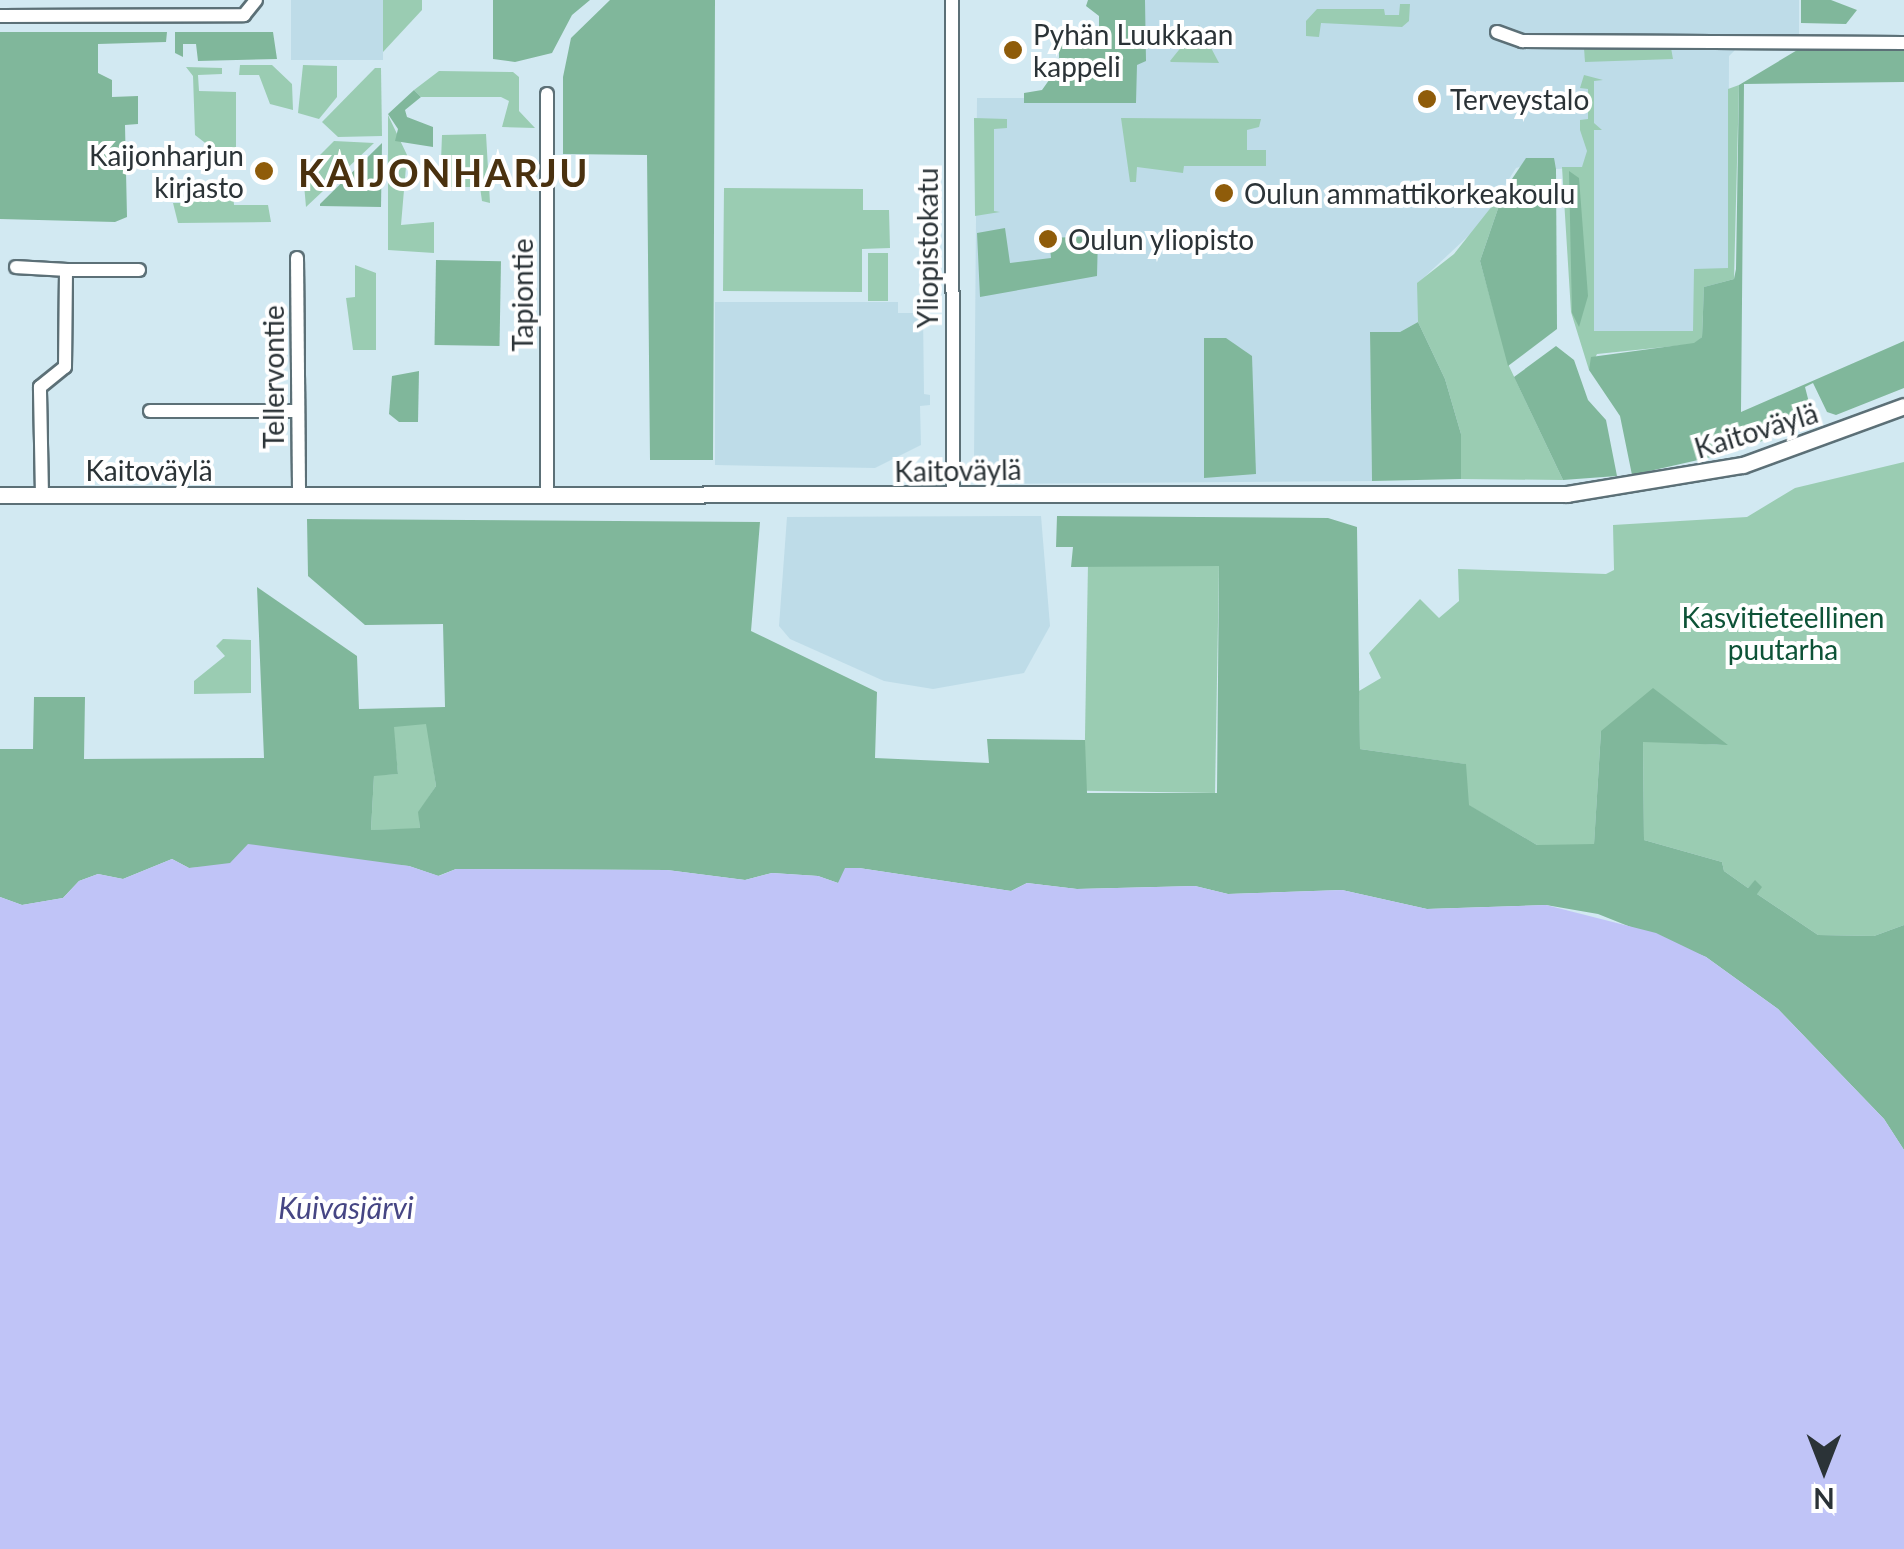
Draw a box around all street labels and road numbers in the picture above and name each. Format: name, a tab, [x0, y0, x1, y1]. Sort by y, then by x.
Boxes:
street label: Yliopistokatu	[910, 168, 944, 328]
street label: Tapiontie	[505, 238, 539, 352]
street label: Tellervontie	[256, 305, 290, 449]
street label: Kaitoväylä	[1690, 395, 1822, 465]
street label: Kaitoväylä	[894, 452, 1022, 488]
street label: Kaitoväylä	[85, 453, 213, 487]

